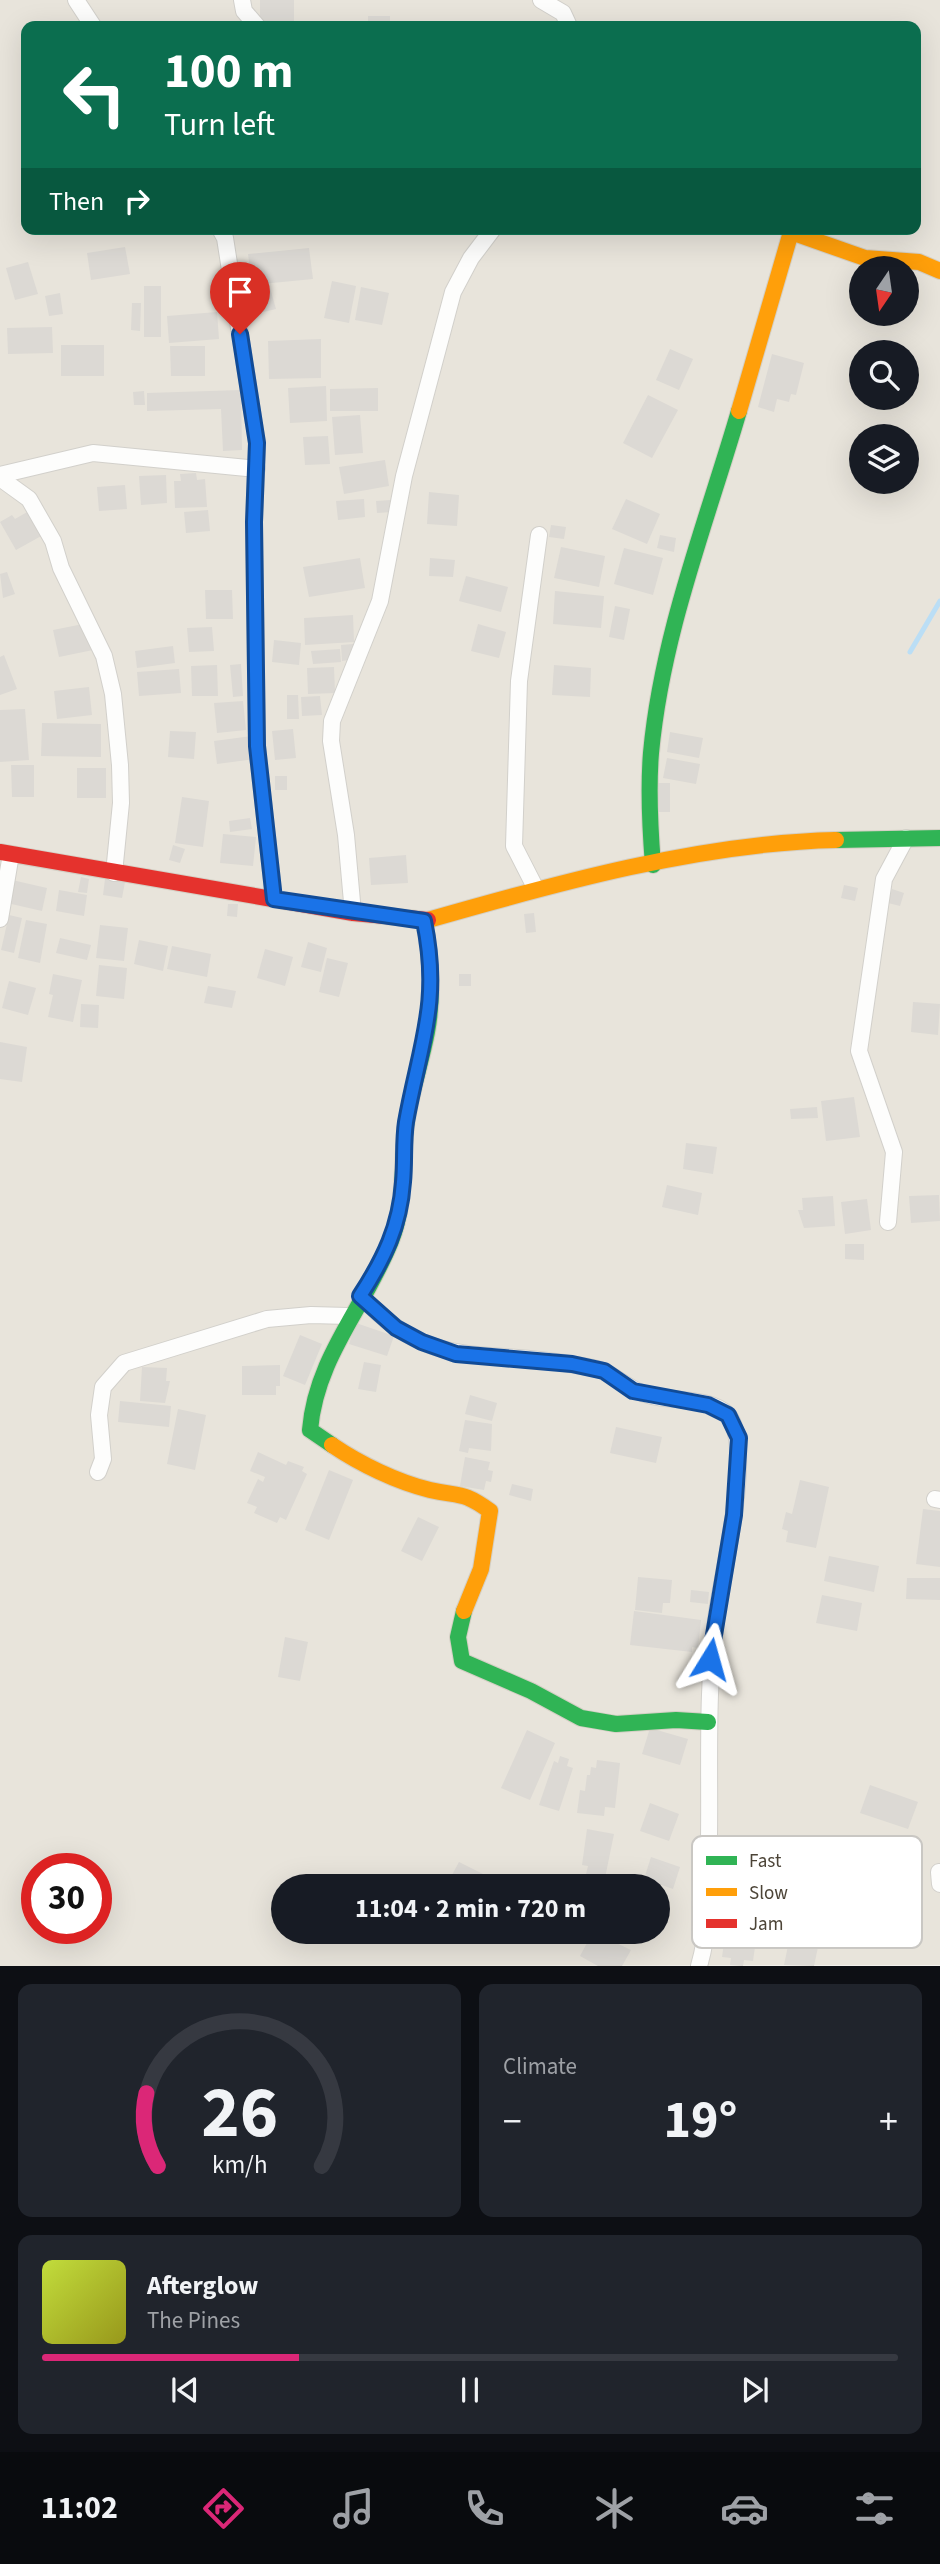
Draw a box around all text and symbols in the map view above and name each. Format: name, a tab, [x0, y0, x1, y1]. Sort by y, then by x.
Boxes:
text: 100 m	[164, 37, 293, 107]
icon: left	[49, 49, 140, 140]
text: Turn left	[164, 102, 275, 148]
icon: right	[118, 182, 156, 220]
text: Then	[49, 183, 104, 220]
north arrow	[849, 256, 919, 326]
map controls	[849, 256, 919, 494]
pin	[210, 262, 270, 334]
icon: arrive	[221, 273, 259, 311]
button: search	[849, 340, 919, 410]
button: layers	[849, 424, 919, 494]
position arrow	[673, 1622, 747, 1696]
legend	[692, 1836, 922, 1948]
text: Fast	[749, 1848, 782, 1875]
speed limit sign: 30	[21, 1853, 112, 1944]
text: Slow	[749, 1880, 788, 1907]
text: 11:04 · 2 min · 720 m	[355, 1890, 586, 1927]
text: Jam	[749, 1911, 783, 1938]
text: Climate	[503, 2050, 577, 2083]
text: 26	[201, 2062, 278, 2166]
text: 19°	[664, 2084, 737, 2158]
text: −	[503, 2095, 522, 2149]
text: +	[879, 2095, 898, 2149]
text: km/h	[212, 2147, 267, 2183]
text: Afterglow	[147, 2267, 258, 2304]
text: The Pines	[147, 2304, 240, 2337]
icon: previous	[166, 2371, 204, 2409]
icon: pause	[451, 2371, 489, 2409]
icon: next	[736, 2371, 774, 2409]
icon: directions	[199, 2484, 248, 2533]
icon: music	[329, 2484, 378, 2533]
icon: phone	[460, 2484, 509, 2533]
icon: climate	[590, 2484, 639, 2533]
icon: car	[720, 2484, 769, 2533]
icon: filters	[850, 2484, 899, 2533]
text: 11:02	[41, 2485, 118, 2531]

